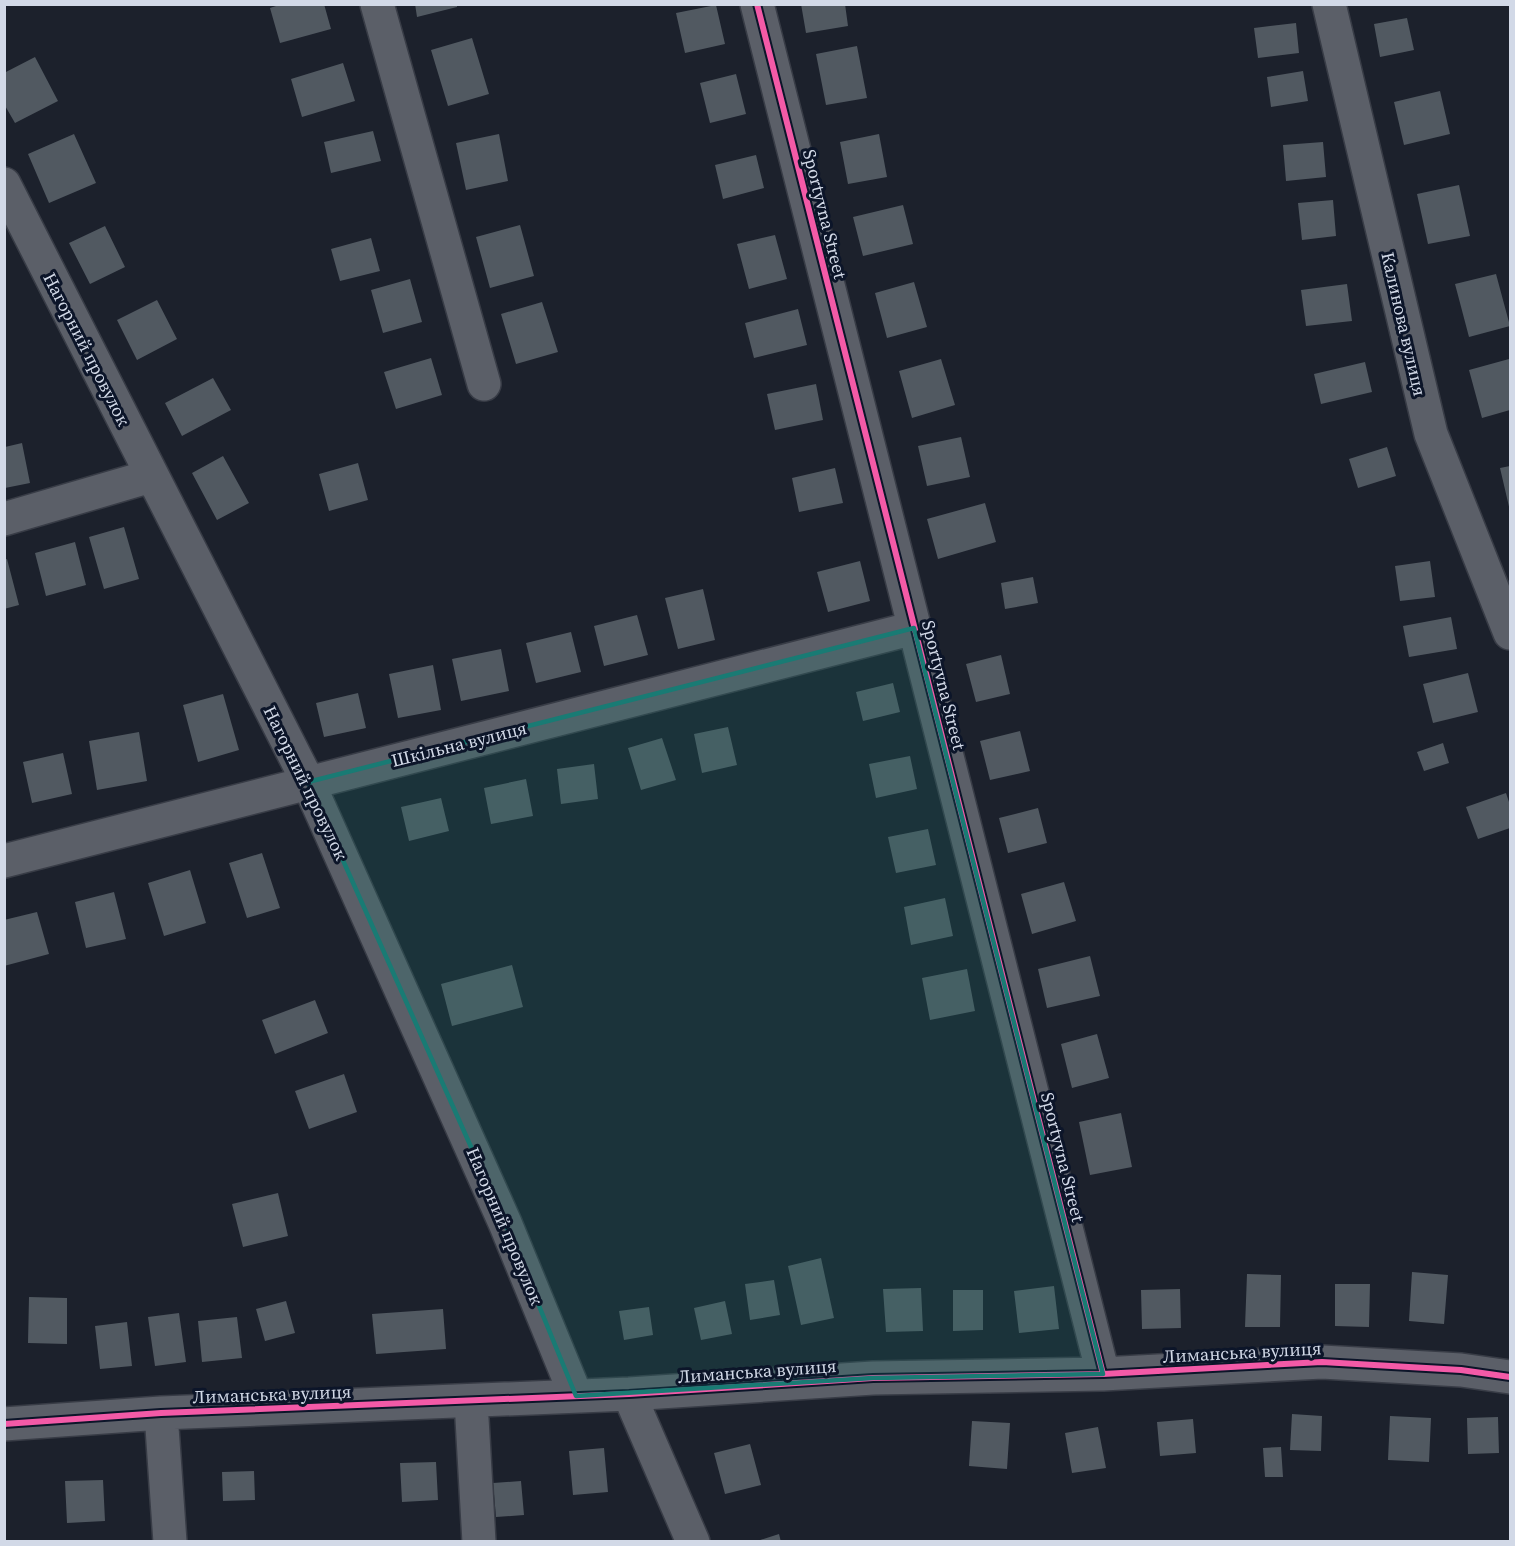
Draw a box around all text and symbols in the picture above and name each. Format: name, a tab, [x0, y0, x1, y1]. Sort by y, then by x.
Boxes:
street label: Sportyvna Street	[797, 147, 853, 281]
street label: Калинова вулиця	[1375, 250, 1433, 398]
street label: Нагорний провулок	[37, 268, 137, 430]
street label: Sportyvna Street	[916, 618, 972, 752]
street label: Нагорний провулок	[258, 702, 354, 864]
street label: Шкільна вулиця	[389, 715, 529, 773]
street label: Sportyvna Street	[1035, 1090, 1091, 1224]
street label: Нагорний провулок	[460, 1143, 550, 1309]
street label: Лиманська вулиця	[1162, 1335, 1322, 1369]
street label: Лиманська вулиця	[677, 1353, 837, 1389]
street label: Лиманська вулиця	[192, 1379, 352, 1409]

